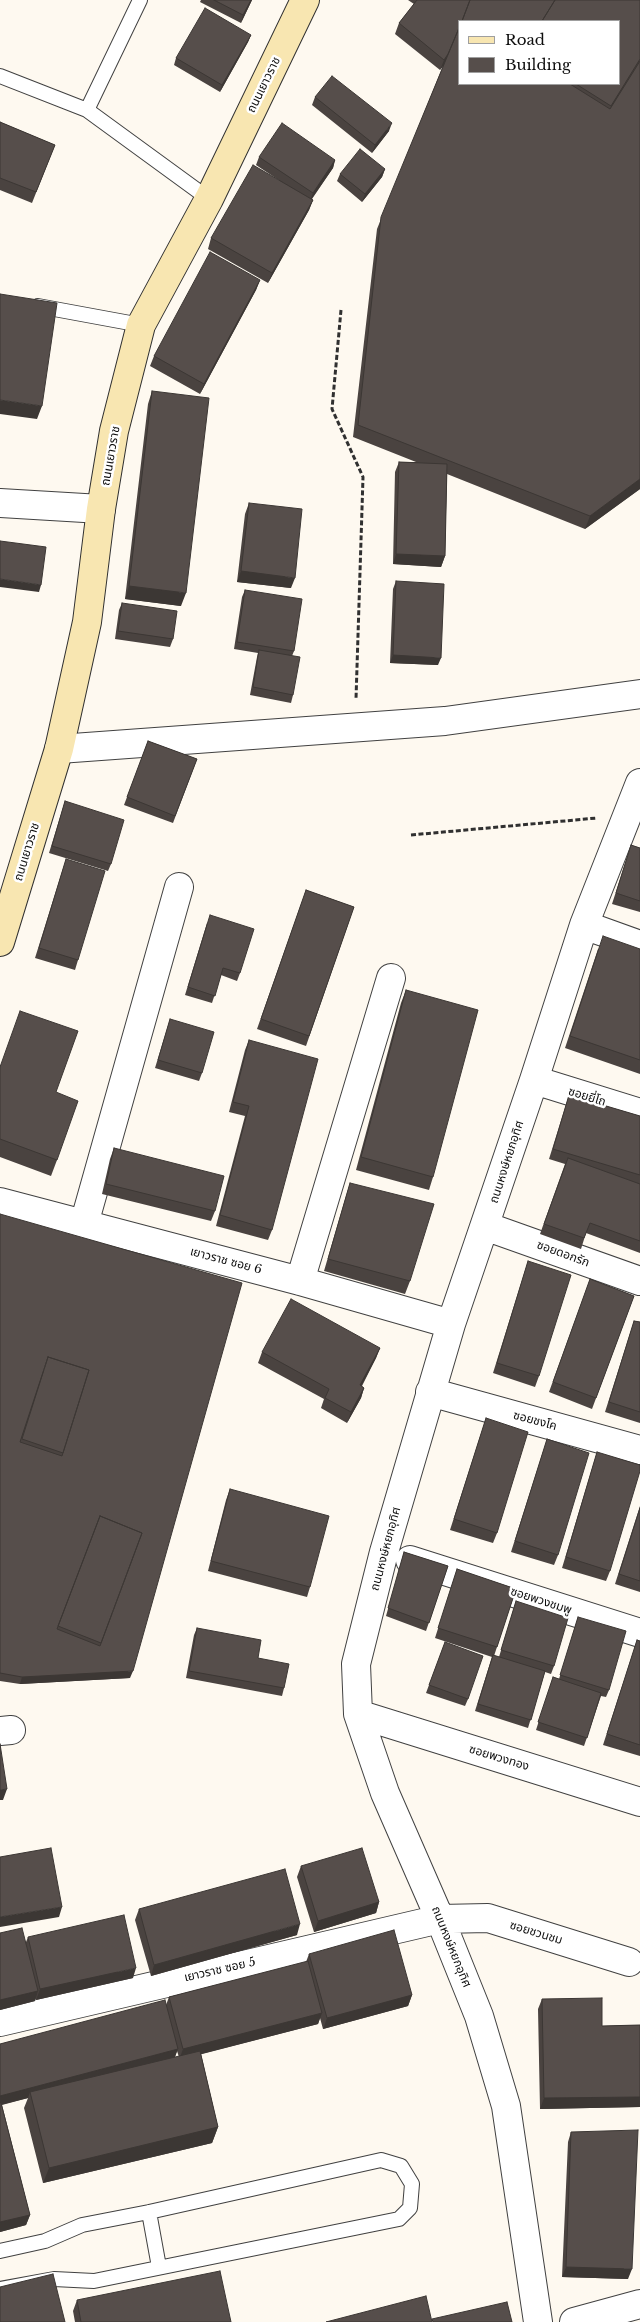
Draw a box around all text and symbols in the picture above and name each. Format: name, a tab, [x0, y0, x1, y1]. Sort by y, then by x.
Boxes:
legend	[458, 20, 620, 85]
text: Road	[505, 30, 545, 49]
street label: ถนนเยาวราช	[244, 55, 284, 115]
text: Building	[505, 55, 571, 74]
street label: ถนนเยาวราช	[99, 425, 123, 487]
street label: ถนนเยาวราช	[11, 821, 43, 883]
street label: ซอยยี่โถ	[566, 1084, 608, 1110]
street label: ถนนหงษ์หยกอุทิศ	[487, 1119, 527, 1205]
street label: ซอยดอกรัก	[535, 1238, 591, 1270]
street label: เยาวราช ซอย 6	[189, 1245, 263, 1277]
street label: ซอยชงโค	[512, 1408, 558, 1434]
street label: ถนนหงษ์หยกอุทิศ	[368, 1506, 404, 1592]
street label: ซอยพวงชมพู	[508, 1584, 574, 1618]
street label: ซอยพวงทอง	[467, 1742, 531, 1774]
street label: ถนนหงษ์หยกอุทิศ	[428, 1904, 474, 1990]
street label: ซอยชวนชม	[508, 1918, 564, 1948]
street label: เยาวราช ซอย 5	[183, 1955, 257, 1985]

